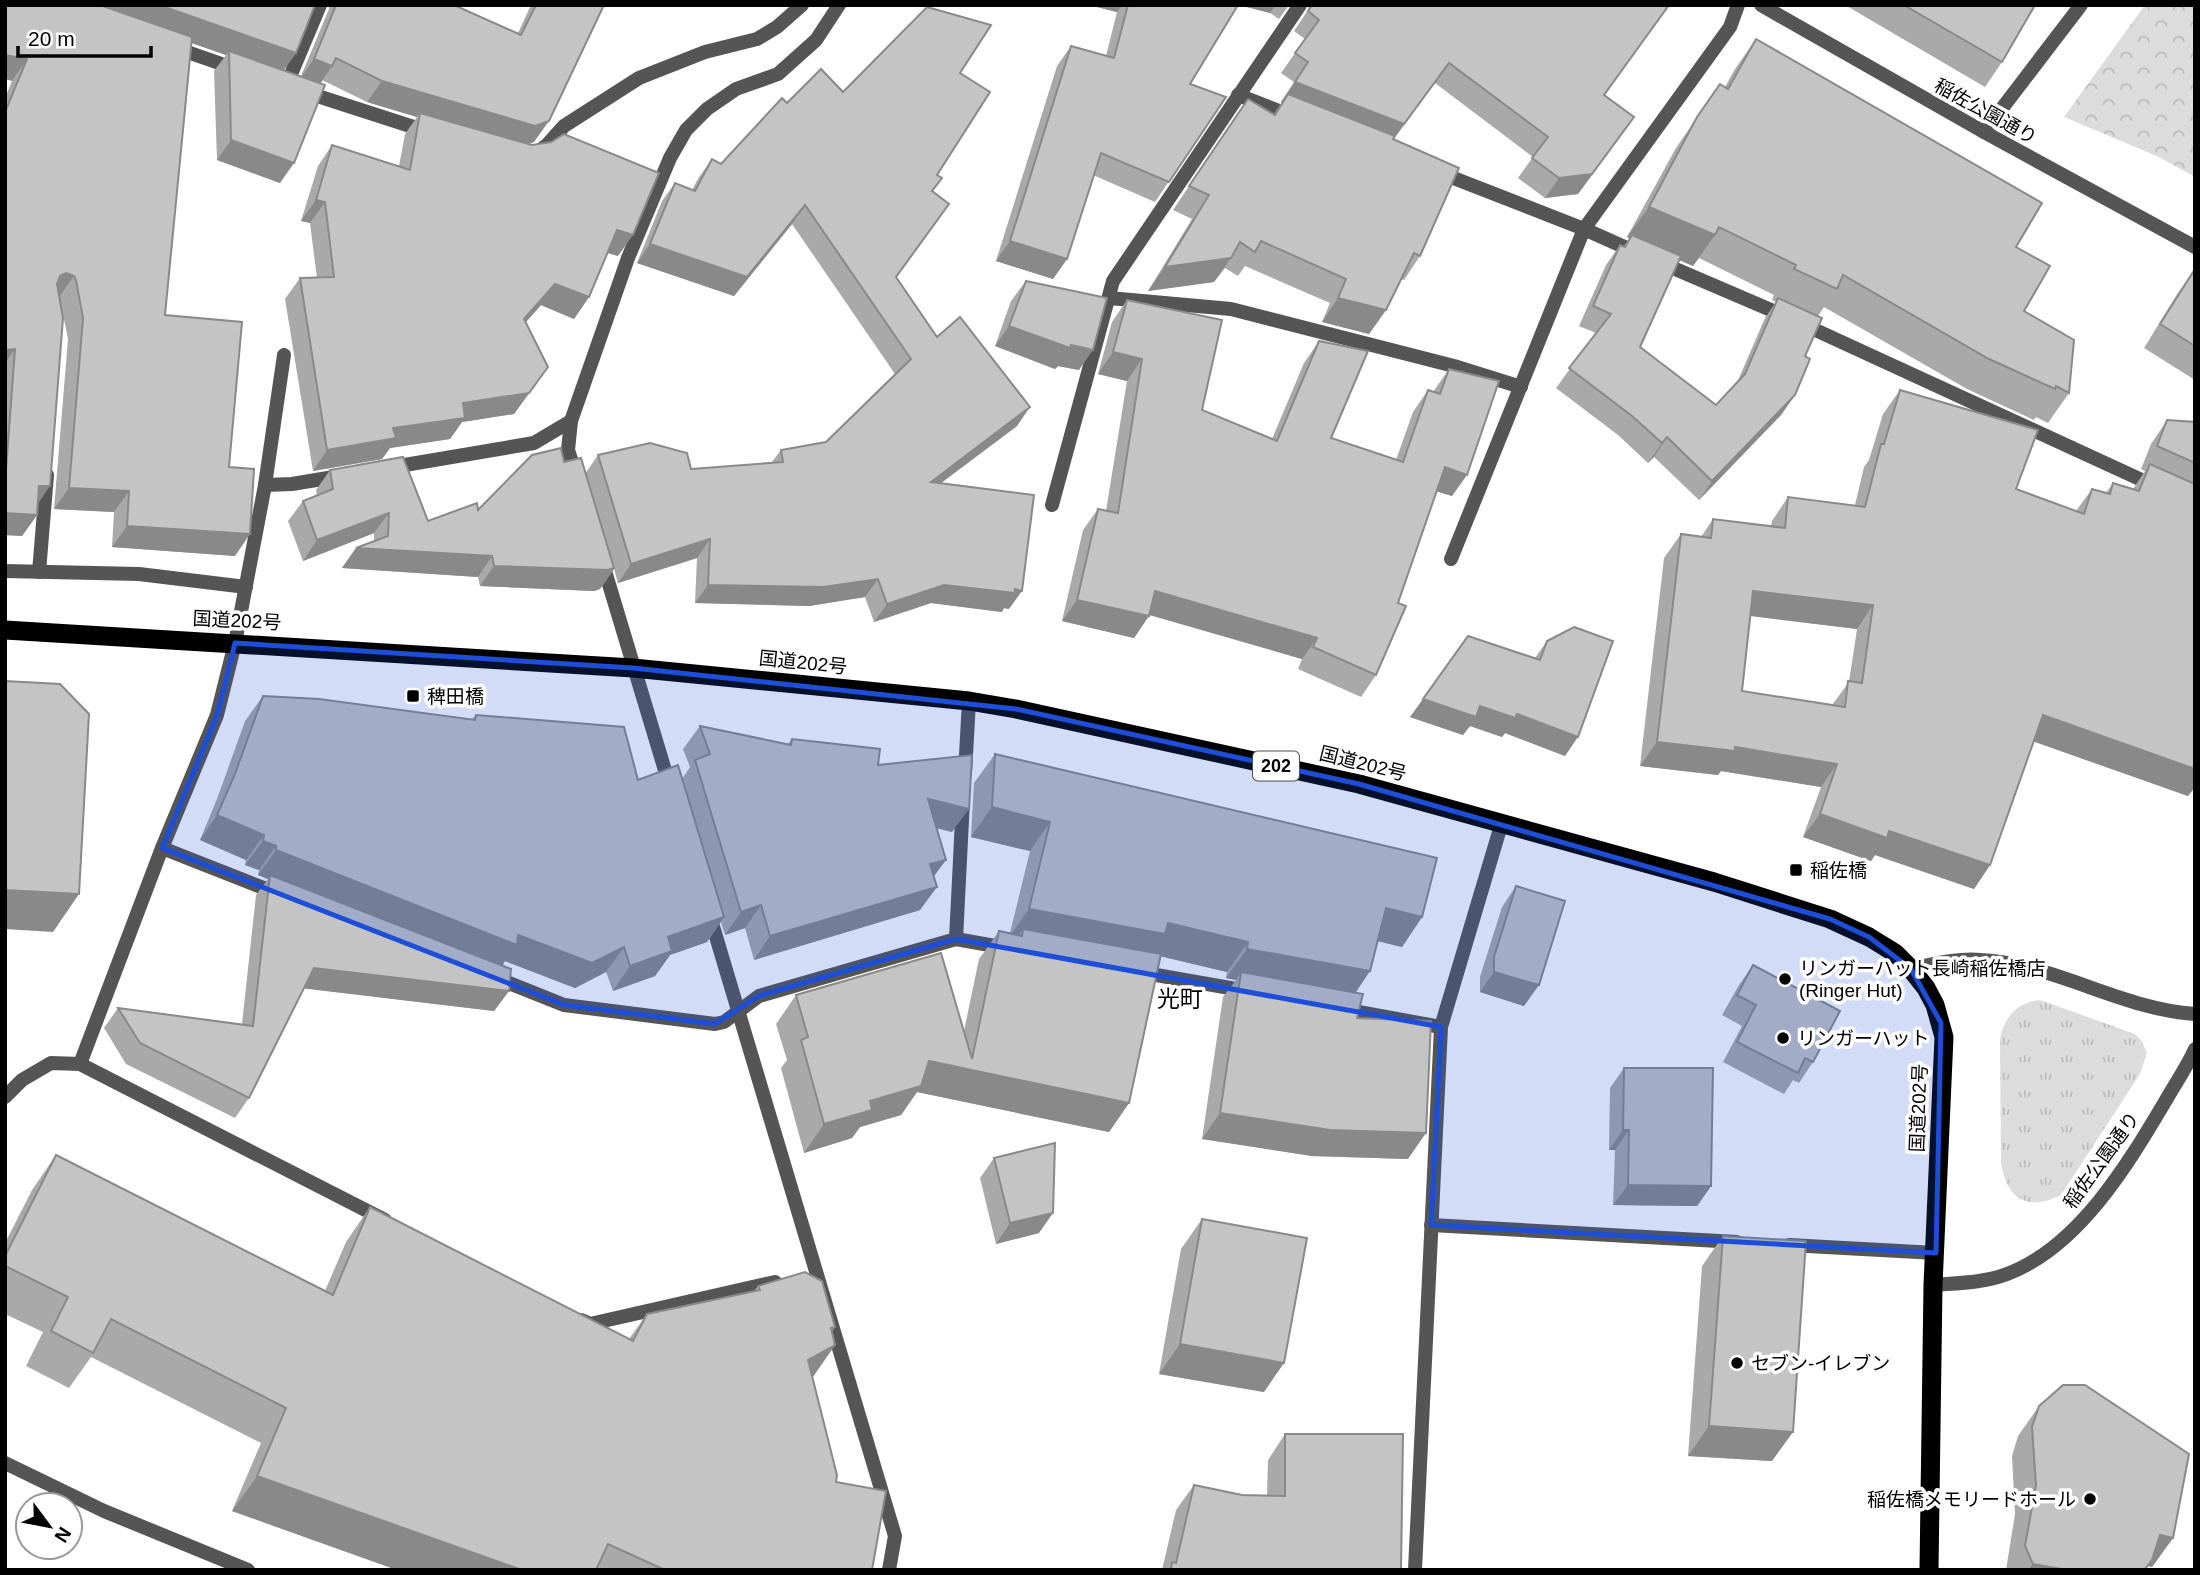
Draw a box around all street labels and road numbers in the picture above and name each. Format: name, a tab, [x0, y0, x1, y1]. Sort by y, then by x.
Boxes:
street label: 稲佐公園通り	[1931, 75, 2041, 148]
street label: 国道202号	[192, 608, 282, 633]
street label: 国道202号	[758, 647, 848, 678]
street label: 国道202号	[1317, 743, 1408, 784]
road number: 202	[1253, 752, 1299, 780]
street label: 国道202号	[1906, 1063, 1931, 1153]
street label: 稲佐公園通り	[2059, 1108, 2143, 1213]

